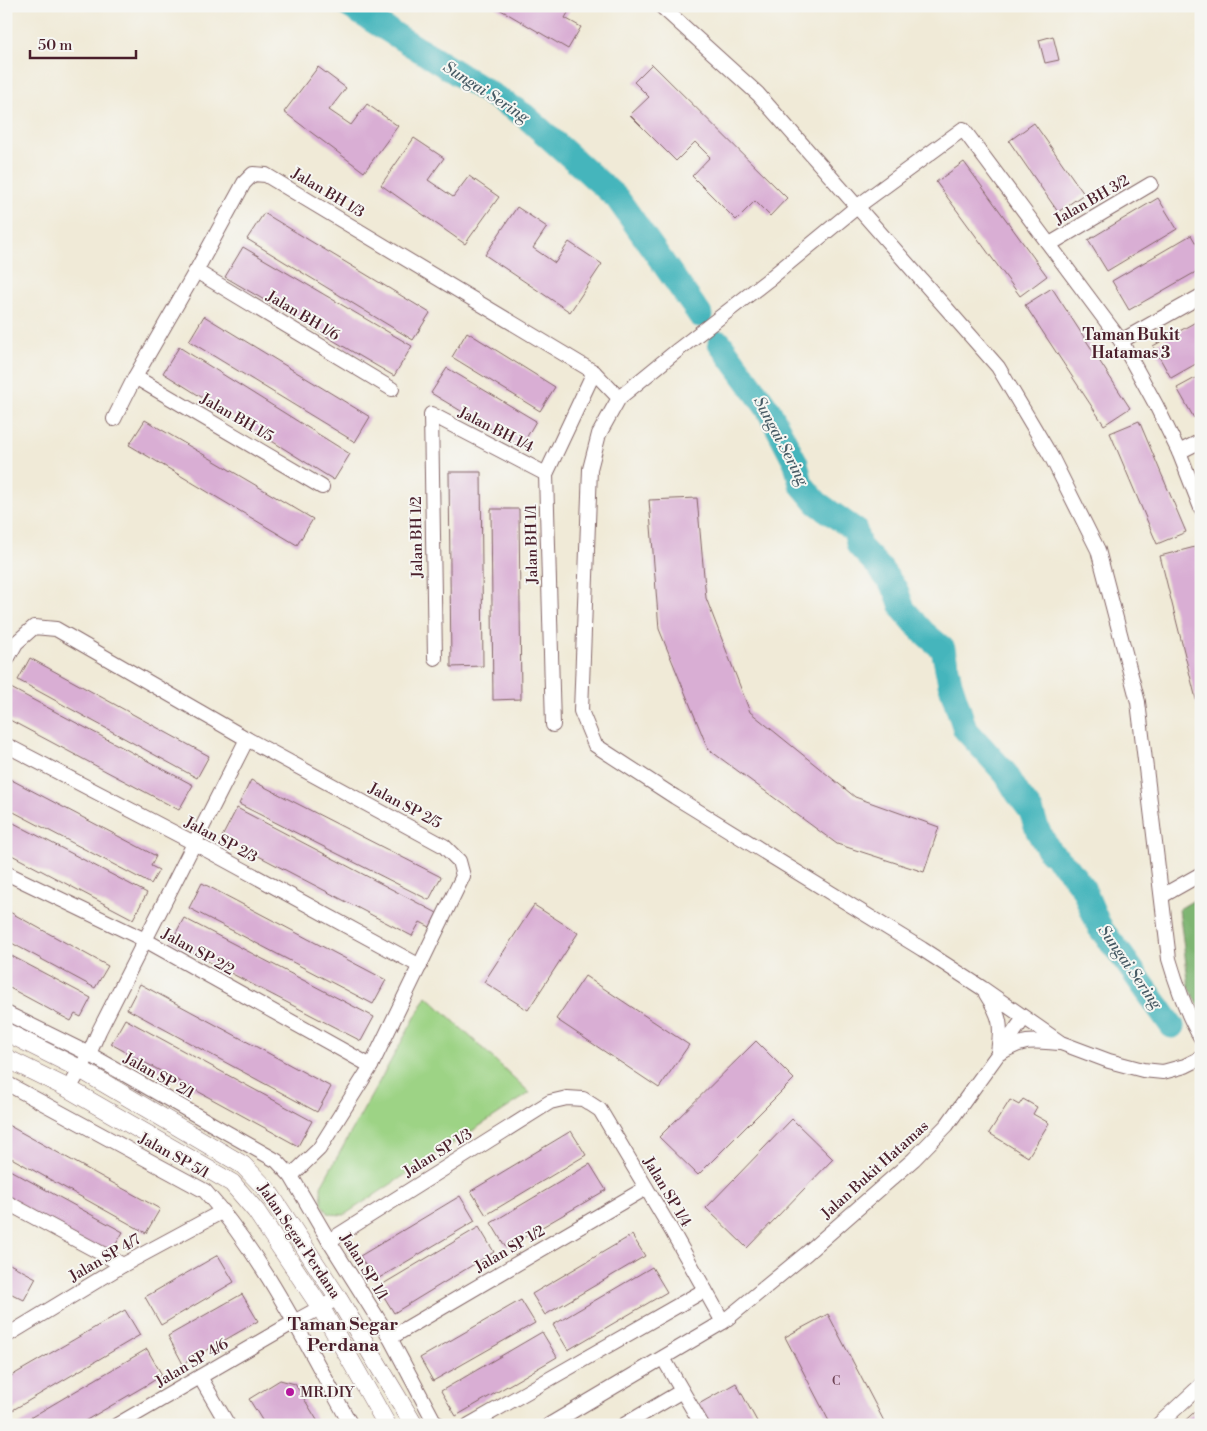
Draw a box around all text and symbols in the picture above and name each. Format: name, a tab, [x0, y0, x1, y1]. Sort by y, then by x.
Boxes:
scale bar	[30, 28, 136, 60]
text: 50 m	[38, 36, 72, 55]
water label: Sungai Sering	[439, 57, 533, 128]
street label: Jalan BH 1/3	[287, 163, 368, 222]
street label: Jalan BH 3/2	[1050, 171, 1133, 230]
street label: Jalan BH 1/6	[262, 286, 343, 345]
district label: Taman Bukit Hatamas 3	[1082, 325, 1180, 363]
street label: Jalan BH 1/5	[196, 389, 277, 447]
water label: Sungai Sering	[749, 393, 813, 490]
street label: Jalan BH 1/4	[454, 402, 537, 457]
street label: Jalan BH 1/2	[407, 496, 427, 579]
street label: Jalan BH 1/1	[522, 504, 542, 585]
street label: Jalan SP 2/5	[364, 778, 445, 833]
street label: Jalan SP 2/3	[180, 812, 261, 867]
water label: Sungai Sering	[1094, 921, 1167, 1014]
street label: Jalan SP 2/2	[158, 924, 238, 980]
street label: Jalan SP 2/1	[119, 1048, 198, 1103]
street label: Jalan Bukit Hatamas	[817, 1117, 933, 1224]
street label: Jalan SP 1/3	[399, 1124, 476, 1182]
street label: Jalan SP 5/1	[135, 1128, 213, 1183]
street label: Jalan SP 1/4	[638, 1153, 695, 1230]
street label: Jalan Segar Perdana	[253, 1179, 345, 1303]
street label: Jalan SP 1/2	[471, 1221, 548, 1277]
street label: Jalan SP 1/1	[335, 1229, 392, 1305]
street label: Jalan SP 4/7	[65, 1230, 144, 1287]
district label: Taman Segar Perdana	[288, 1313, 398, 1357]
street label: Jalan SP 4/6	[151, 1335, 232, 1392]
house number: C	[832, 1374, 840, 1389]
place label: MR.DIY	[300, 1383, 355, 1402]
marker: MR.DIY	[284, 1386, 296, 1398]

